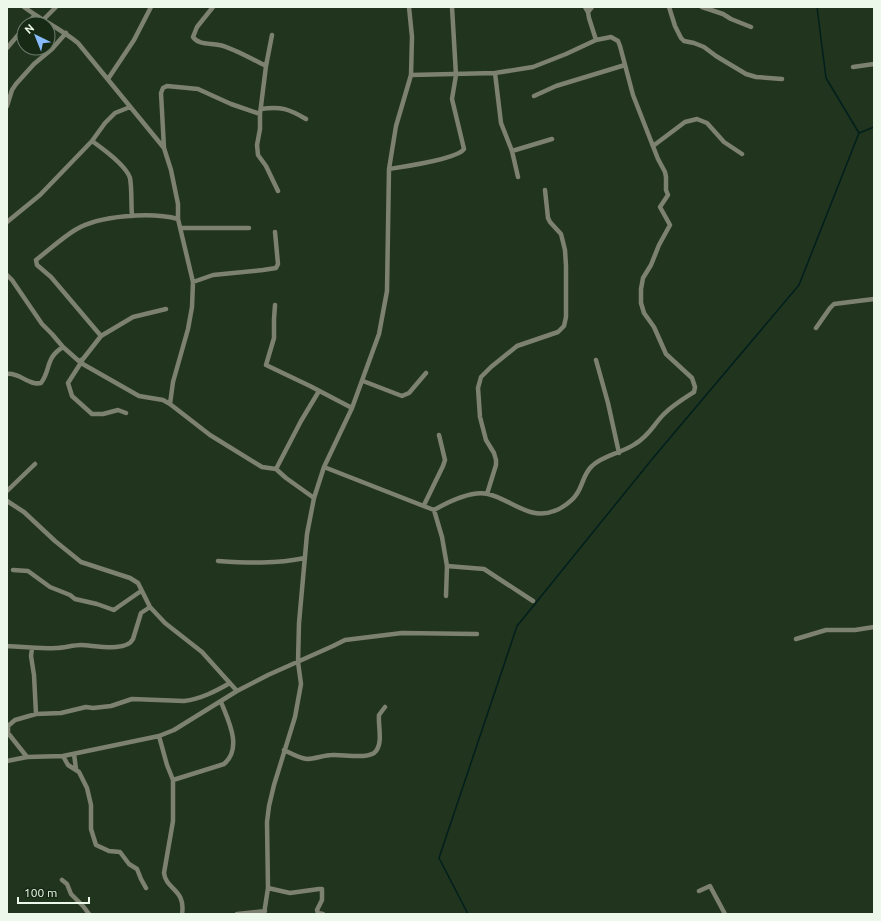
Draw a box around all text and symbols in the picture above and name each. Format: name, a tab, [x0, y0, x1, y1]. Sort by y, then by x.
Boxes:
north arrow	[16, 16, 56, 56]
text: N	[22, 21, 36, 36]
scale bar	[18, 879, 89, 905]
text: 100 m	[24, 886, 57, 899]

